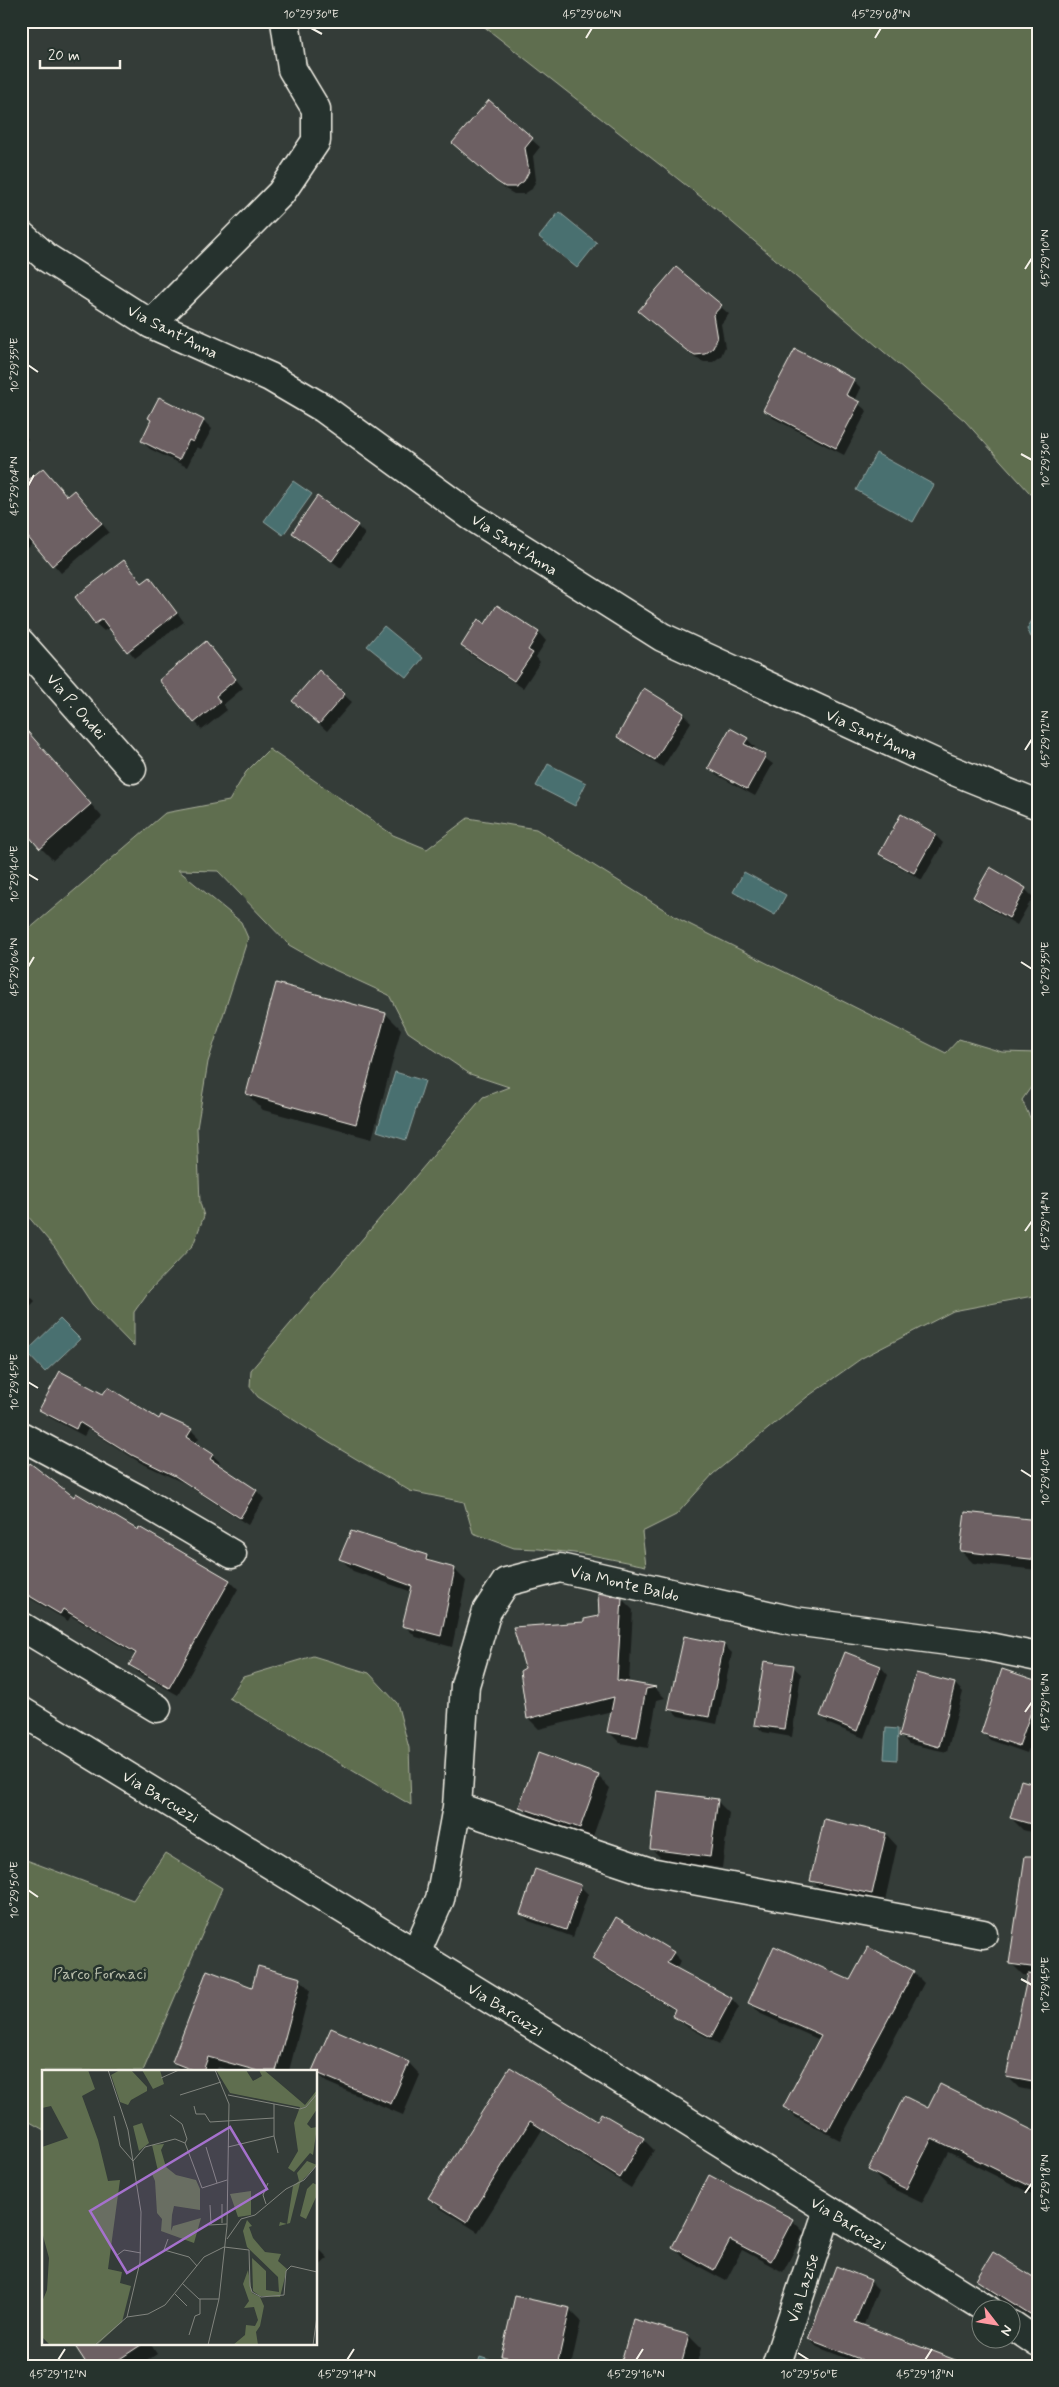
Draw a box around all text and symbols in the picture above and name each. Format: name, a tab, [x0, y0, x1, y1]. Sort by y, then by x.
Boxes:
text: 10°29'30"E	[283, 7, 339, 23]
text: 45°29'06"N	[563, 7, 621, 23]
text: 45°29'08"N	[852, 7, 910, 23]
scale bar	[40, 38, 120, 70]
text: 20 m	[48, 46, 80, 66]
text: 45°29'10"N	[1038, 229, 1054, 287]
street label: Via Sant'Anna	[123, 300, 221, 364]
text: 10°29'35"E	[7, 337, 23, 393]
text: 10°29'30"E	[1038, 432, 1054, 488]
text: 45°29'04"N	[7, 456, 23, 516]
street label: Via Sant'Anna	[467, 509, 562, 581]
street label: Via P. Ondei	[41, 669, 110, 745]
street label: Via Sant'Anna	[822, 705, 921, 766]
text: 45°29'12"N	[1038, 710, 1054, 768]
text: 10°29'40"E	[7, 845, 23, 903]
text: 45°29'06"N	[7, 938, 23, 996]
text: 10°29'35"E	[1038, 941, 1054, 997]
text: 45°29'14"N	[1038, 1192, 1054, 1250]
text: 10°29'45"E	[7, 1354, 23, 1410]
text: 10°29'40"E	[1038, 1448, 1054, 1506]
street label: Via Monte Baldo	[568, 1562, 681, 1607]
text: 45°29'16"N	[1038, 1673, 1054, 1731]
street label: Via Barcuzzi	[118, 1766, 203, 1828]
text: 10°29'50"E	[7, 1861, 23, 1919]
text: 10°29'45"E	[1038, 1957, 1054, 2013]
park label: Parco Fornaci	[53, 1964, 147, 1985]
street label: Via Barcuzzi	[463, 1979, 547, 2042]
inset map	[42, 2070, 318, 2344]
text: 45°29'18"N	[1038, 2154, 1054, 2212]
street label: Via Barcuzzi	[806, 2193, 890, 2256]
street label: Via Lazise	[782, 2251, 824, 2326]
north arrow	[972, 2300, 1022, 2350]
text: N	[996, 2322, 1016, 2339]
text: 45°29'12"N	[29, 2367, 87, 2383]
text: 45°29'14"N	[318, 2367, 376, 2383]
text: 45°29'16"N	[607, 2367, 665, 2383]
text: 10°29'50"E	[780, 2367, 838, 2383]
text: 45°29'18"N	[896, 2367, 954, 2383]

